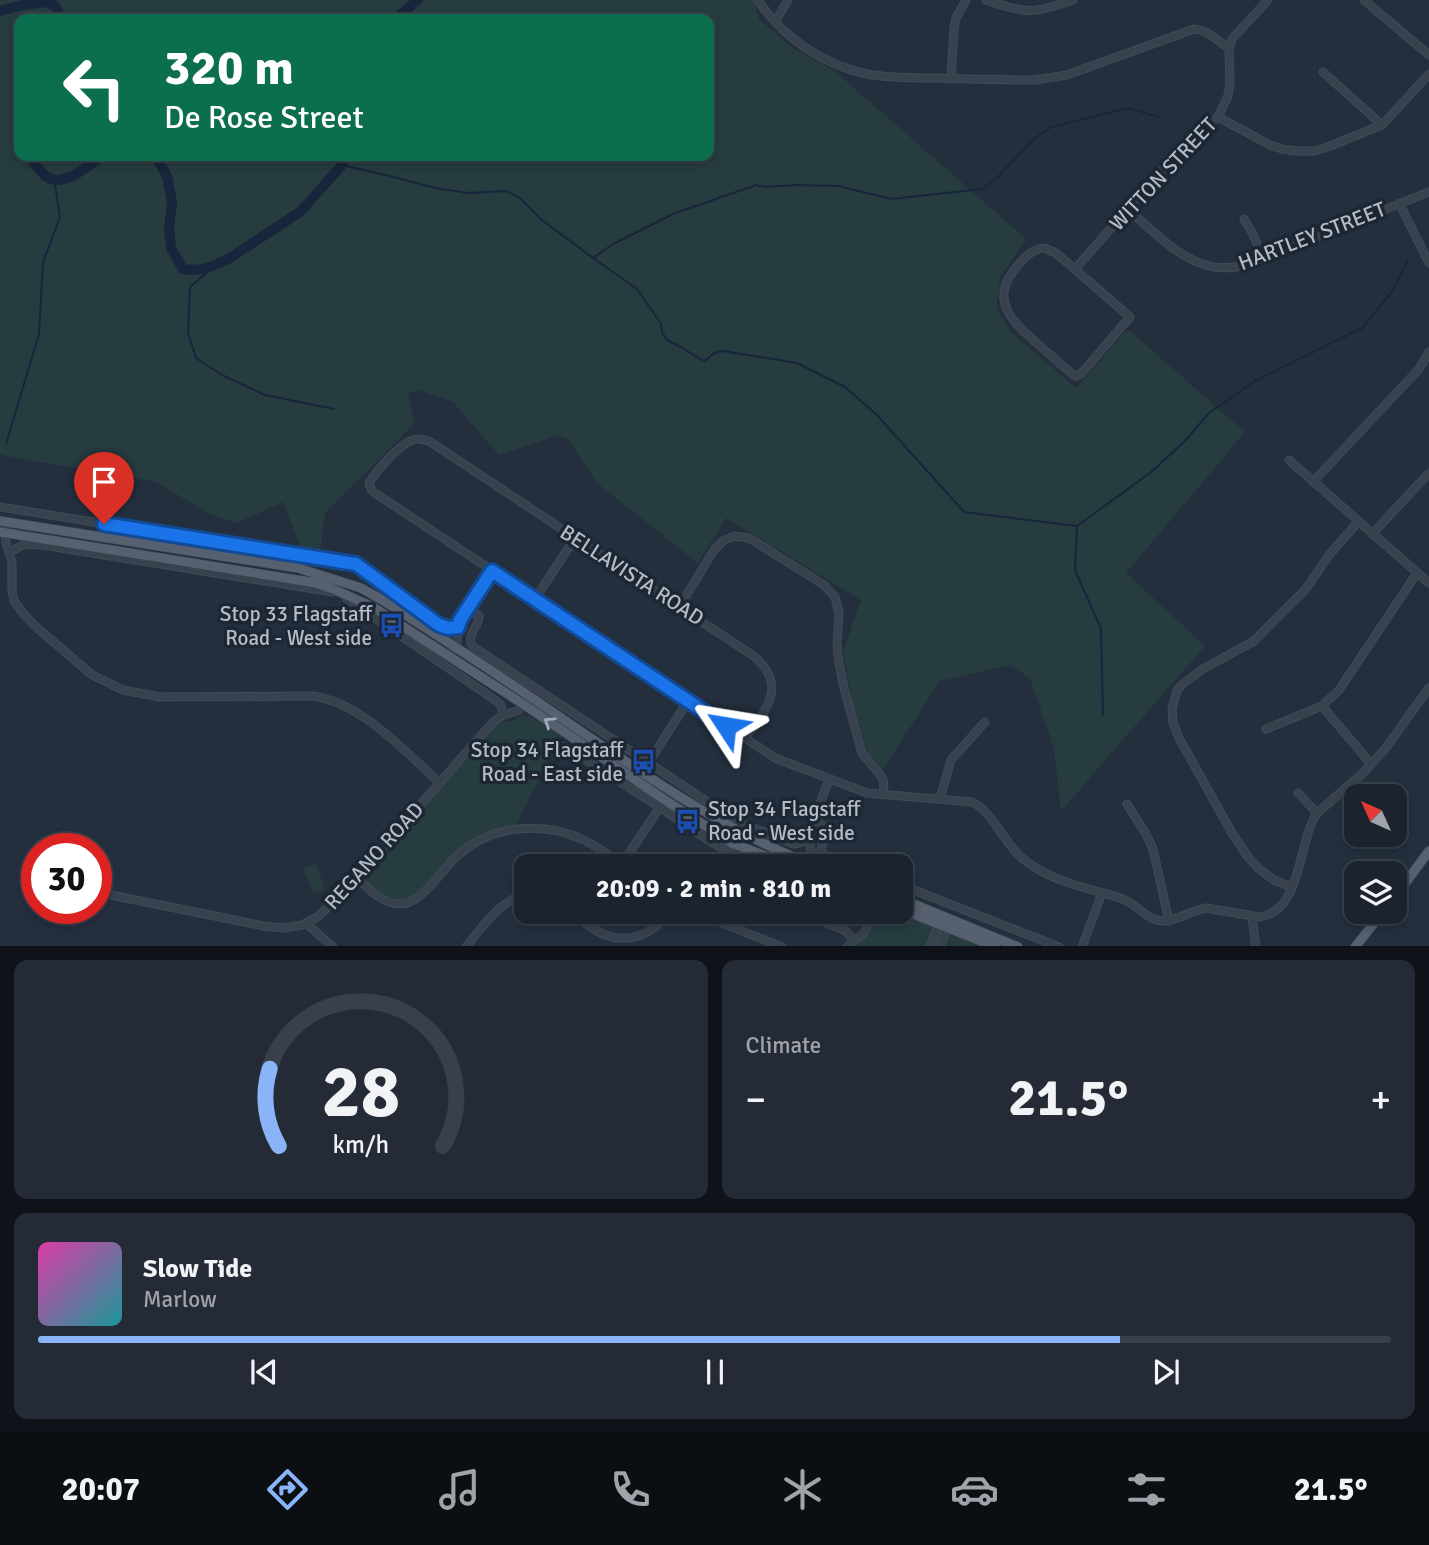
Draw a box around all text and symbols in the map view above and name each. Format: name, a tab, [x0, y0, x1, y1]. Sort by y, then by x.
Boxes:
text: 320 m	[164, 38, 294, 98]
icon: left	[49, 42, 140, 133]
text: De Rose Street	[164, 98, 364, 137]
street label: WITTON STREET	[1104, 111, 1223, 236]
street label: HARTLEY STREET	[1235, 196, 1390, 276]
pin	[74, 452, 134, 524]
icon: arrive	[85, 463, 123, 501]
street label: BELLAVISTA ROAD	[555, 519, 709, 631]
place label: Stop 33 Flagstaff Road - West side	[220, 601, 374, 651]
bus stop icon: Stop 33 Flagstaff Road - West side	[378, 612, 406, 640]
position arrow	[689, 689, 763, 763]
one-way arrow	[544, 718, 557, 730]
place label: Stop 34 Flagstaff Road - East side	[471, 737, 625, 787]
bus stop icon: Stop 34 Flagstaff Road - East side	[629, 748, 657, 776]
north arrow	[1344, 784, 1407, 847]
map controls	[1344, 784, 1407, 924]
place label: Stop 34 Flagstaff Road - West side	[708, 796, 862, 846]
street label: REGANO ROAD	[319, 797, 429, 915]
bus stop icon: Stop 34 Flagstaff Road - West side	[674, 807, 702, 835]
speed limit sign: 30	[21, 833, 112, 924]
button: layers	[1344, 861, 1407, 924]
text: 20:09 · 2 min · 810 m	[596, 873, 831, 905]
text: Climate	[746, 1031, 821, 1060]
text: 28	[321, 1048, 400, 1137]
text: 21.5°	[1008, 1066, 1128, 1130]
text: −	[746, 1076, 766, 1123]
text: +	[1370, 1076, 1391, 1123]
text: km/h	[332, 1128, 389, 1159]
text: Slow Tide	[143, 1253, 252, 1285]
text: Marlow	[143, 1285, 217, 1314]
icon: previous	[245, 1353, 283, 1391]
icon: pause	[696, 1353, 734, 1391]
icon: next	[1147, 1353, 1185, 1391]
icon: directions	[263, 1465, 312, 1514]
icon: music	[435, 1465, 484, 1514]
icon: phone	[606, 1465, 655, 1514]
icon: climate	[778, 1465, 827, 1514]
icon: car	[950, 1465, 999, 1514]
icon: filters	[1122, 1465, 1171, 1514]
text: 20:07	[61, 1470, 140, 1509]
text: 21.5°	[1294, 1470, 1368, 1509]

